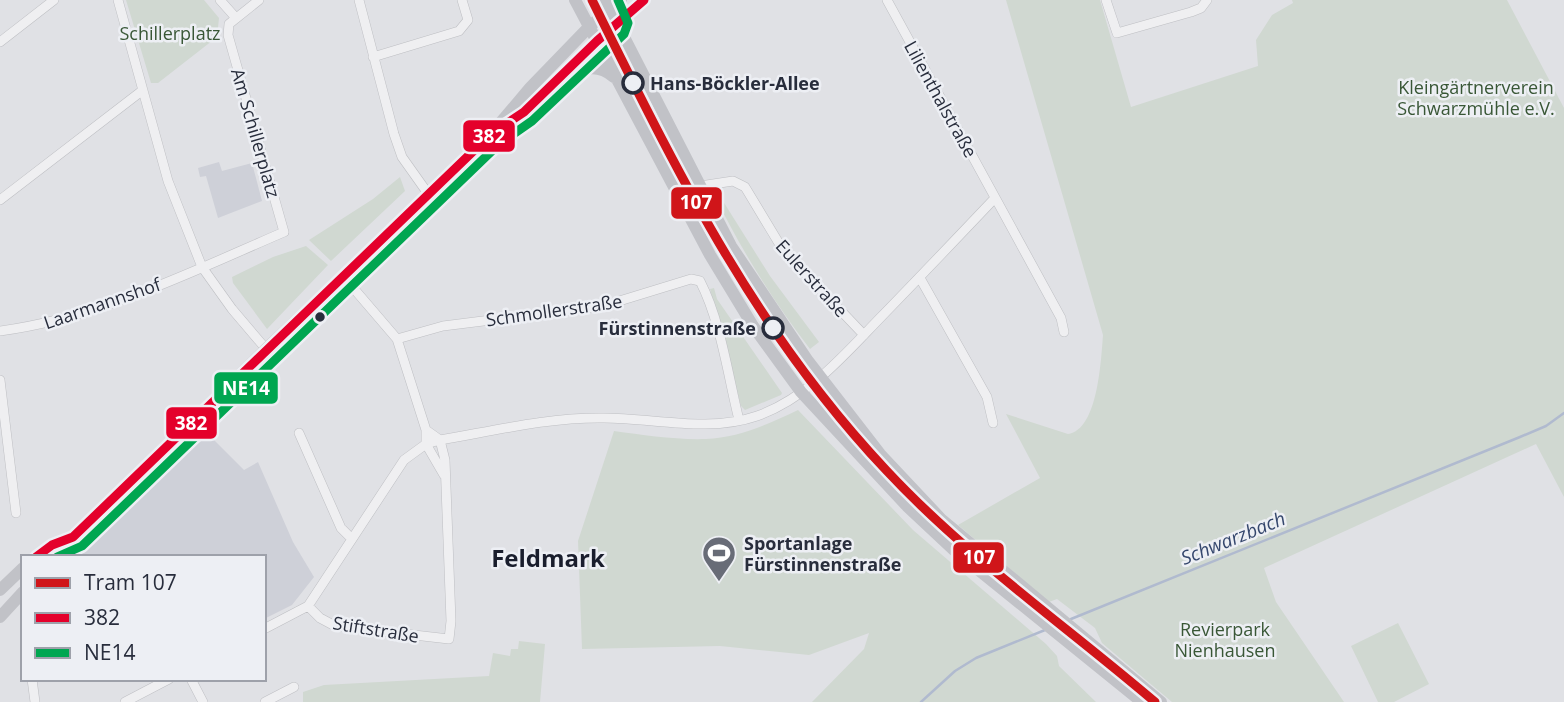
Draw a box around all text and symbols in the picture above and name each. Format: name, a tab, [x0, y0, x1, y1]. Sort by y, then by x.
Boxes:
park label: Schillerplatz	[119, 21, 221, 45]
street label: Lilienthalstraße	[899, 36, 983, 162]
street label: Am Schillerplatz	[226, 65, 286, 201]
place label: Hans-Böckler-Allee	[650, 71, 820, 95]
marker: Hans-Böckler-Allee	[622, 72, 644, 94]
park label: Kleingärtnerverein Schwarzmühle e.V.	[1397, 75, 1555, 120]
line badge: 382	[462, 119, 516, 153]
text: 382	[473, 123, 505, 149]
line badge: 107	[670, 186, 723, 220]
text: 107	[680, 189, 712, 215]
street label: Eulerstraße	[771, 234, 853, 322]
street label: Laarmannshof	[40, 271, 164, 334]
street label: Schmollerstraße	[484, 289, 624, 331]
unlabelled marker	[313, 310, 327, 324]
place label: Fürstinnenstraße	[599, 316, 756, 340]
marker: Fürstinnenstraße	[762, 317, 784, 339]
line badge: NE14	[213, 371, 279, 405]
text: NE14	[222, 375, 270, 401]
line badge: 382	[165, 406, 218, 440]
text: 382	[175, 410, 207, 436]
water label: Schwarzbach	[1177, 505, 1289, 571]
place label: Sportanlage Fürstinnenstraße	[744, 531, 902, 576]
sports icon: Sportanlage Fürstinnenstraße	[700, 534, 738, 583]
district label: Feldmark	[491, 541, 605, 574]
line badge: 107	[952, 541, 1005, 574]
text: 107	[963, 544, 995, 570]
legend	[21, 555, 266, 681]
text: Tram 107	[84, 568, 177, 596]
text: 382	[84, 603, 120, 631]
street label: Stiftstraße	[331, 610, 421, 648]
park label: Revierpark Nienhausen	[1174, 617, 1276, 662]
text: NE14	[84, 638, 136, 666]

